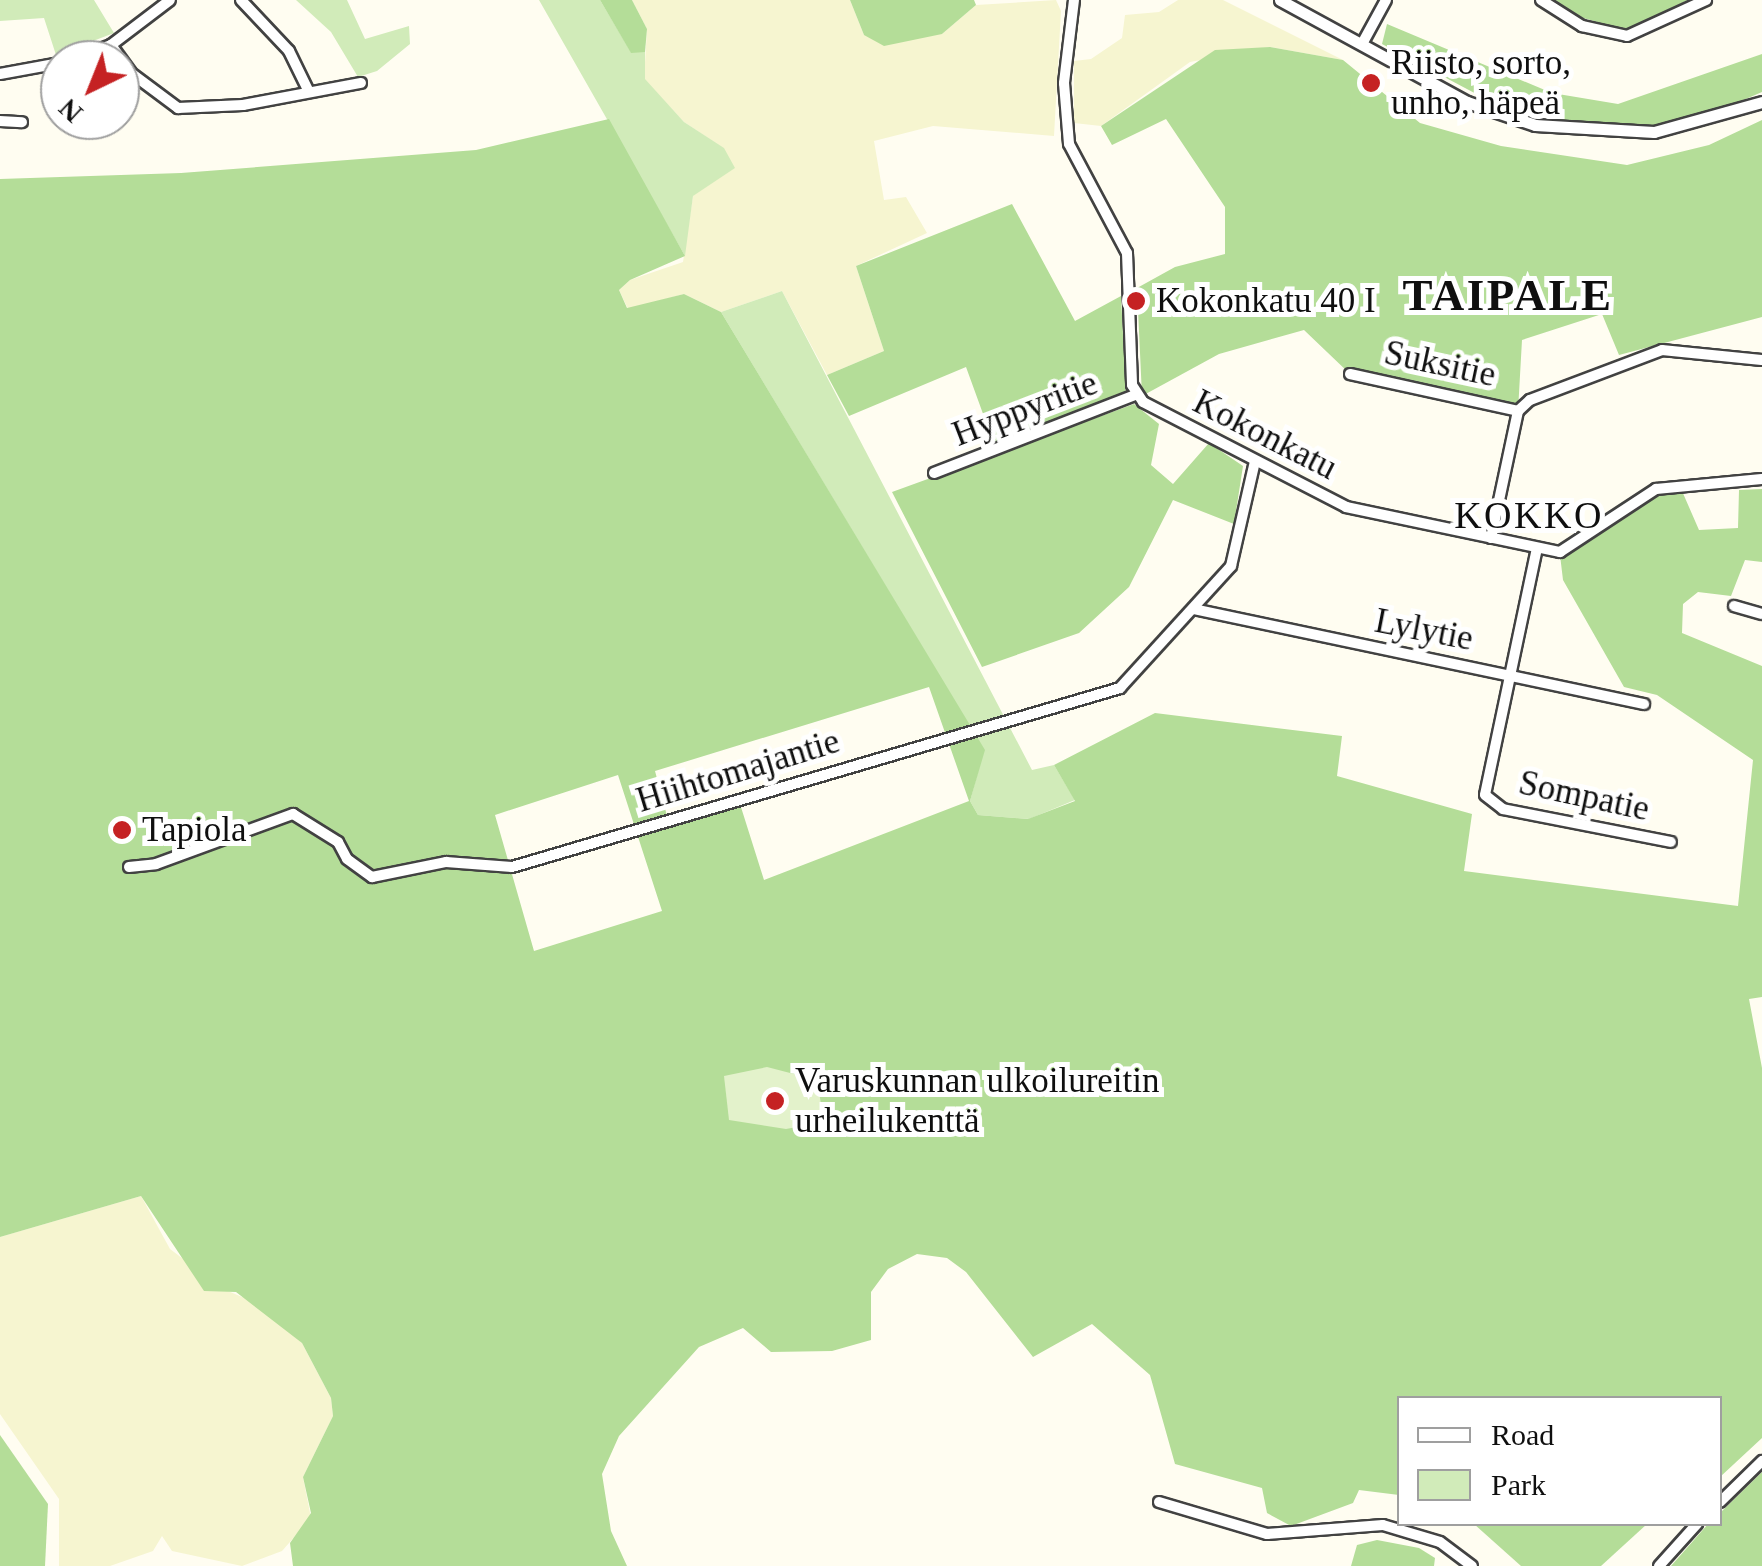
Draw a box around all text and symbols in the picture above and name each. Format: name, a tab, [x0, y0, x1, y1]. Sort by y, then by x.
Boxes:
north arrow	[40, 40, 140, 140]
place label: Riisto, sorto, unho, häpeä	[1391, 42, 1571, 124]
marker: Riisto, sorto, unho, häpeä	[1360, 72, 1382, 94]
text: N	[53, 93, 89, 129]
district label: TAIPALE	[1403, 269, 1613, 323]
place label: Kokonkatu 40 I	[1156, 280, 1376, 322]
marker: Kokonkatu 40 I	[1125, 290, 1147, 312]
street label: Suksitie	[1380, 332, 1500, 396]
street label: Hyppyritie	[947, 362, 1103, 456]
street label: Kokonkatu	[1186, 381, 1344, 489]
district label: KOKKO	[1454, 493, 1604, 539]
street label: Lylytie	[1371, 600, 1477, 660]
street label: Hiihtomajantie	[631, 720, 845, 822]
street label: Sompatie	[1515, 762, 1653, 830]
place label: Tapiola	[142, 809, 246, 851]
marker: Tapiola	[111, 819, 133, 841]
place label: Varuskunnan ulkoilureitin urheilukenttä	[795, 1060, 1160, 1142]
marker: Varuskunnan ulkoilureitin urheilukenttä	[764, 1090, 786, 1112]
legend	[1397, 1396, 1722, 1526]
text: Road	[1491, 1418, 1554, 1451]
text: Park	[1491, 1468, 1546, 1501]

